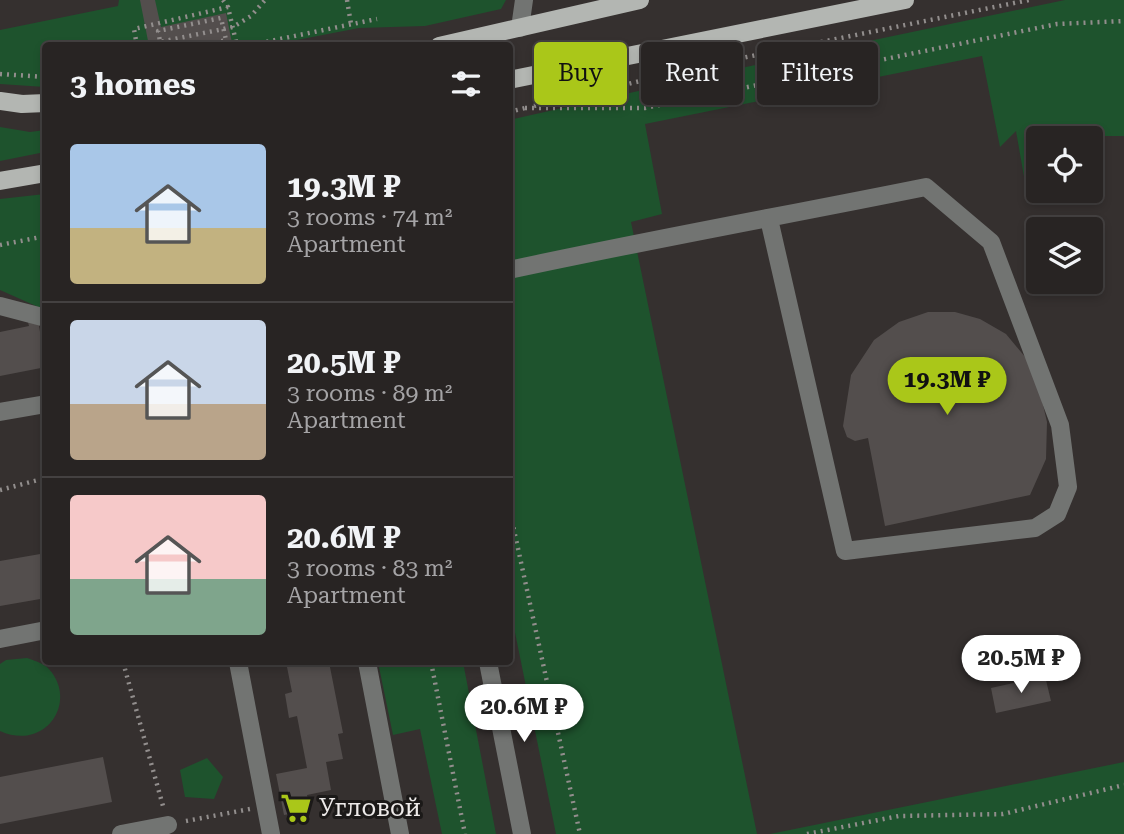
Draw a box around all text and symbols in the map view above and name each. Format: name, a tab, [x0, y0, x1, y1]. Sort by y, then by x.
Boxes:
chip: Buy	[534, 42, 627, 105]
chip: Rent	[641, 42, 743, 105]
chip: Filters	[757, 42, 878, 105]
icon: filters	[447, 65, 485, 103]
text: 3 homes	[70, 67, 196, 102]
map controls	[1026, 126, 1103, 294]
button: locate	[1026, 126, 1103, 203]
text: 19.3M ₽	[287, 169, 400, 204]
icon: home	[126, 172, 210, 256]
text: 3 rooms · 74 m²	[287, 204, 453, 231]
button: layers	[1026, 217, 1103, 294]
text: Apartment	[287, 231, 406, 258]
text: 20.5M ₽	[287, 345, 400, 380]
icon: home	[126, 348, 210, 432]
pin: 19.3M ₽	[882, 358, 1012, 417]
text: 19.3M ₽	[904, 366, 990, 393]
text: 3 rooms · 89 m²	[287, 380, 453, 407]
text: Apartment	[287, 407, 406, 434]
text: 20.6M ₽	[287, 520, 400, 555]
icon: home	[126, 523, 210, 607]
text: 3 rooms · 83 m²	[287, 555, 453, 582]
text: Apartment	[287, 582, 406, 609]
pin: 20.5M ₽	[956, 636, 1086, 695]
text: 20.5M ₽	[978, 644, 1064, 671]
pin: 20.6M ₽	[459, 684, 589, 744]
text: 20.6M ₽	[481, 693, 567, 720]
supermarket icon: Угловой	[279, 791, 313, 825]
place label: Угловой	[319, 794, 421, 822]

